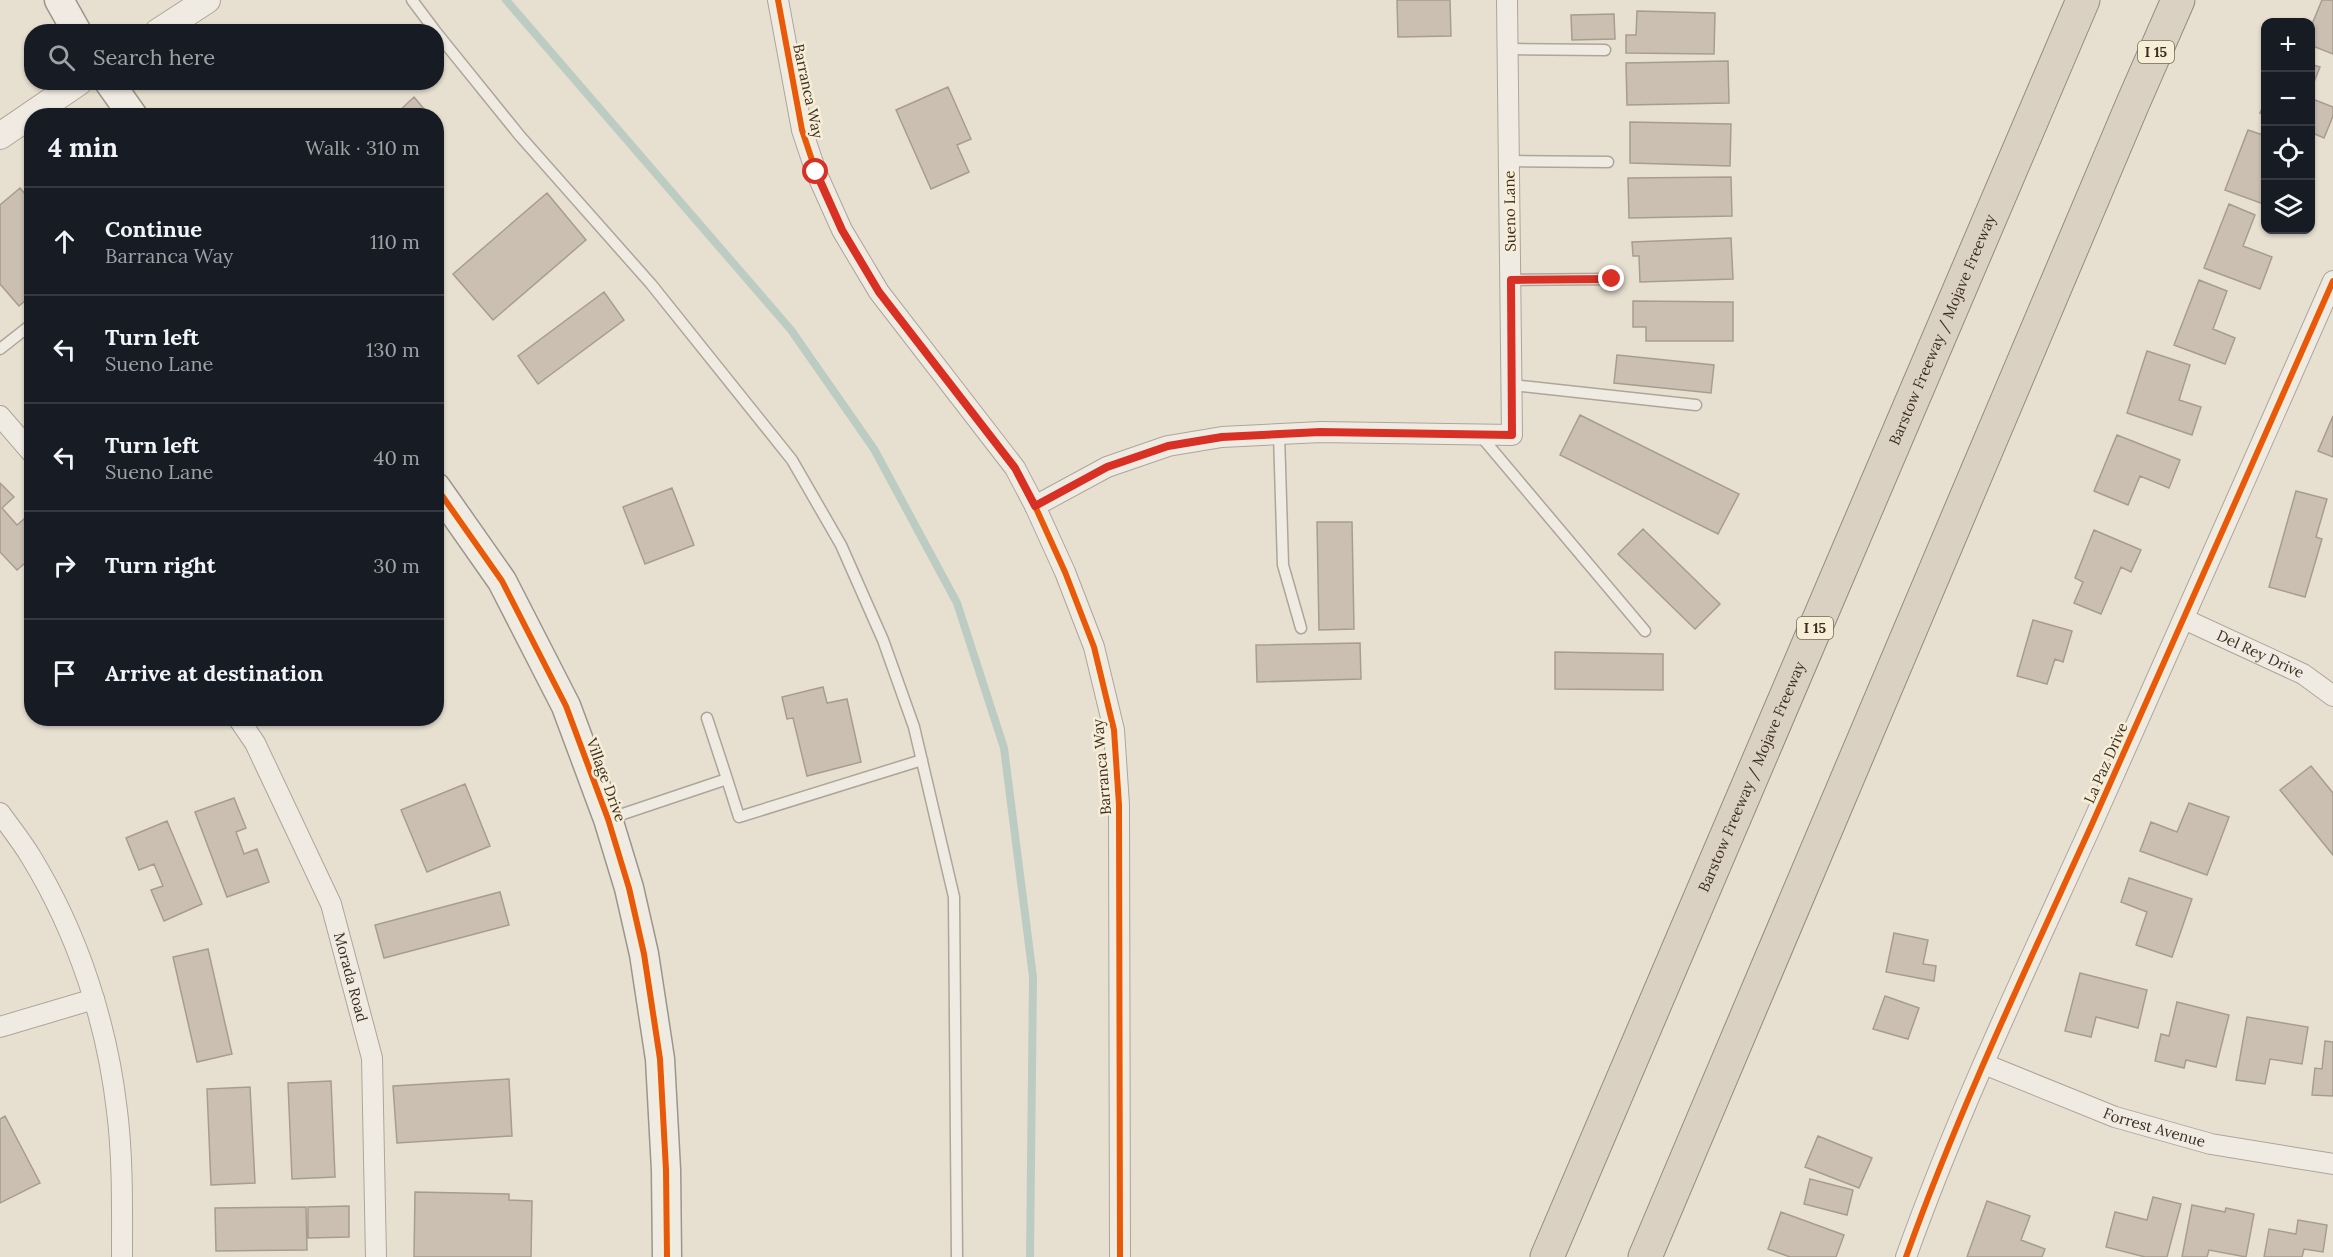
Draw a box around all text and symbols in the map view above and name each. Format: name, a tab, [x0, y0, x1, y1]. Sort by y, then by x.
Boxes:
map controls	[2261, 18, 2315, 234]
button: +	[2261, 18, 2315, 72]
search box	[24, 24, 444, 90]
icon: search	[45, 41, 78, 74]
road number: I 15	[2138, 41, 2174, 63]
street label: Barranca Way	[789, 42, 828, 140]
text: Search here	[93, 43, 215, 71]
button: −	[2261, 72, 2315, 126]
button: locate	[2261, 126, 2315, 180]
text: 4 min	[48, 131, 118, 164]
text: Walk · 310 m	[305, 135, 420, 160]
route start	[802, 158, 828, 184]
street label: Sueno Lane	[1499, 170, 1520, 252]
button: layers	[2261, 180, 2315, 234]
street label: Barstow Freeway / Mojave Freeway	[1884, 211, 1999, 448]
text: Continue	[105, 215, 202, 243]
icon: ahead	[48, 225, 81, 258]
text: 110 m	[370, 229, 420, 254]
text: Barranca Way	[105, 243, 233, 268]
route end	[1598, 265, 1624, 291]
text: Turn left	[105, 323, 199, 351]
icon: left	[48, 333, 81, 366]
text: 130 m	[366, 337, 420, 362]
text: Sueno Lane	[105, 351, 213, 376]
text: Turn left	[105, 431, 199, 459]
icon: left	[48, 441, 81, 474]
text: 40 m	[374, 445, 420, 470]
text: Sueno Lane	[105, 459, 213, 484]
icon: right	[48, 549, 81, 582]
text: Turn right	[105, 551, 216, 579]
text: 30 m	[373, 553, 420, 578]
road number: I 15	[1797, 617, 1833, 639]
street label: Del Rey Drive	[2214, 625, 2307, 682]
icon: arrive	[48, 657, 81, 690]
street label: Barstow Freeway / Mojave Freeway	[1694, 658, 1809, 895]
text: Arrive at destination	[105, 659, 323, 687]
street label: Barranca Way	[1088, 718, 1115, 816]
street label: La Paz Drive	[2079, 719, 2132, 806]
street label: Village Drive	[582, 735, 630, 824]
street label: Morada Road	[330, 930, 372, 1024]
street label: Forrest Avenue	[2100, 1103, 2208, 1151]

